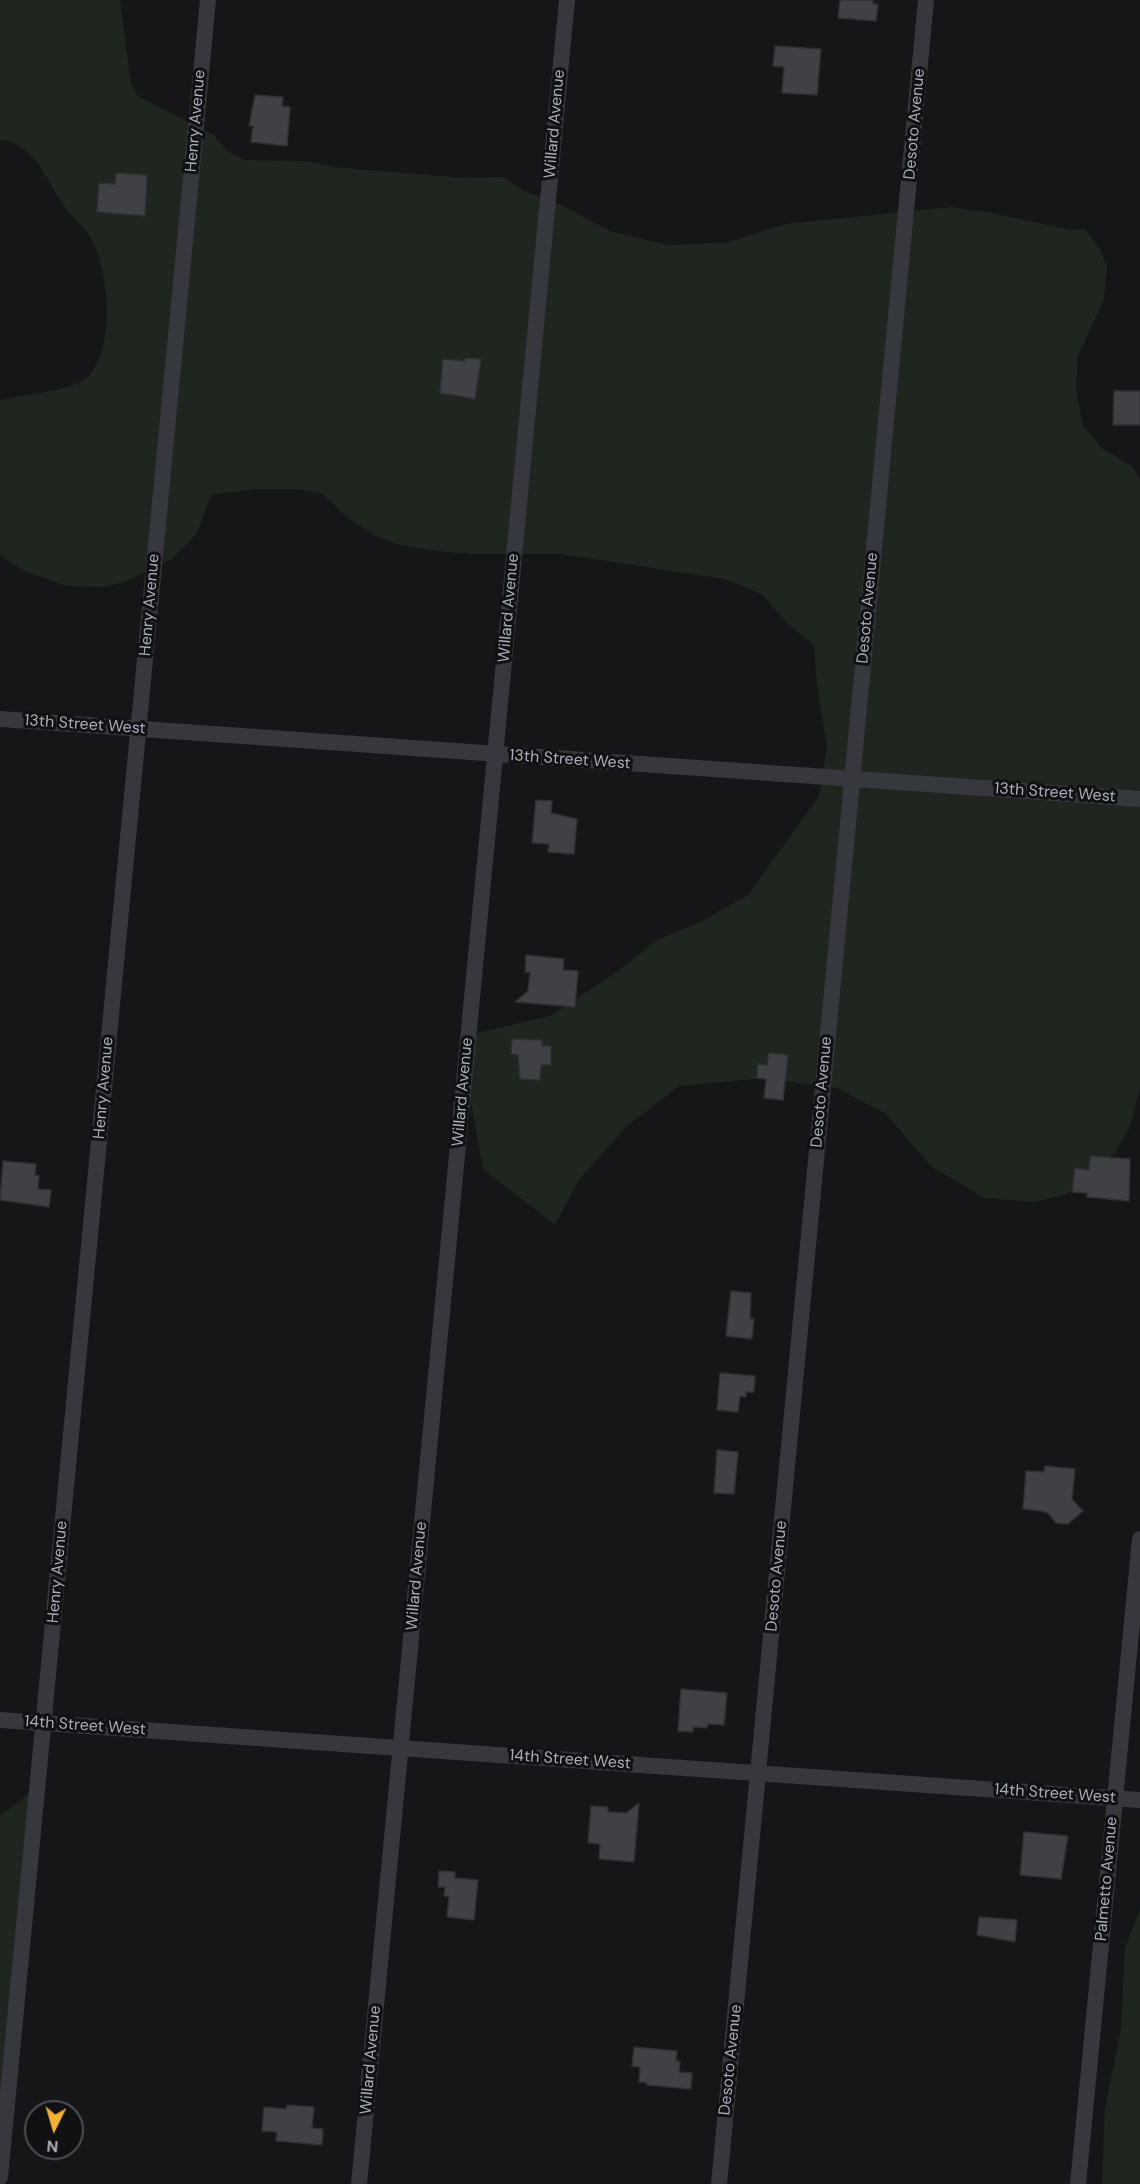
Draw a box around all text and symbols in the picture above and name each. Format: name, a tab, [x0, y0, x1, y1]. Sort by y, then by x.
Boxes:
street label: Desoto Avenue	[901, 68, 929, 180]
street label: Henry Avenue	[182, 69, 210, 173]
street label: Willard Avenue	[541, 69, 569, 179]
street label: Desoto Avenue	[854, 552, 882, 664]
street label: Henry Avenue	[136, 553, 164, 657]
street label: Willard Avenue	[495, 553, 523, 663]
street label: 13th Street West	[24, 711, 146, 739]
street label: 13th Street West	[509, 746, 631, 774]
street label: 13th Street West	[994, 779, 1116, 807]
street label: Henry Avenue	[90, 1036, 118, 1140]
street label: Desoto Avenue	[808, 1036, 836, 1148]
street label: Willard Avenue	[449, 1037, 477, 1147]
street label: Henry Avenue	[44, 1520, 72, 1624]
street label: Desoto Avenue	[763, 1520, 791, 1632]
street label: Willard Avenue	[403, 1521, 431, 1631]
street label: 14th Street West	[24, 1712, 146, 1740]
street label: 14th Street West	[509, 1746, 631, 1774]
street label: 14th Street West	[994, 1780, 1116, 1808]
street label: Palmetto Avenue	[1092, 1816, 1122, 1942]
street label: Desoto Avenue	[716, 2004, 746, 2116]
street label: Willard Avenue	[357, 2005, 385, 2115]
north arrow	[24, 2100, 84, 2160]
text: N	[46, 2135, 59, 2157]

